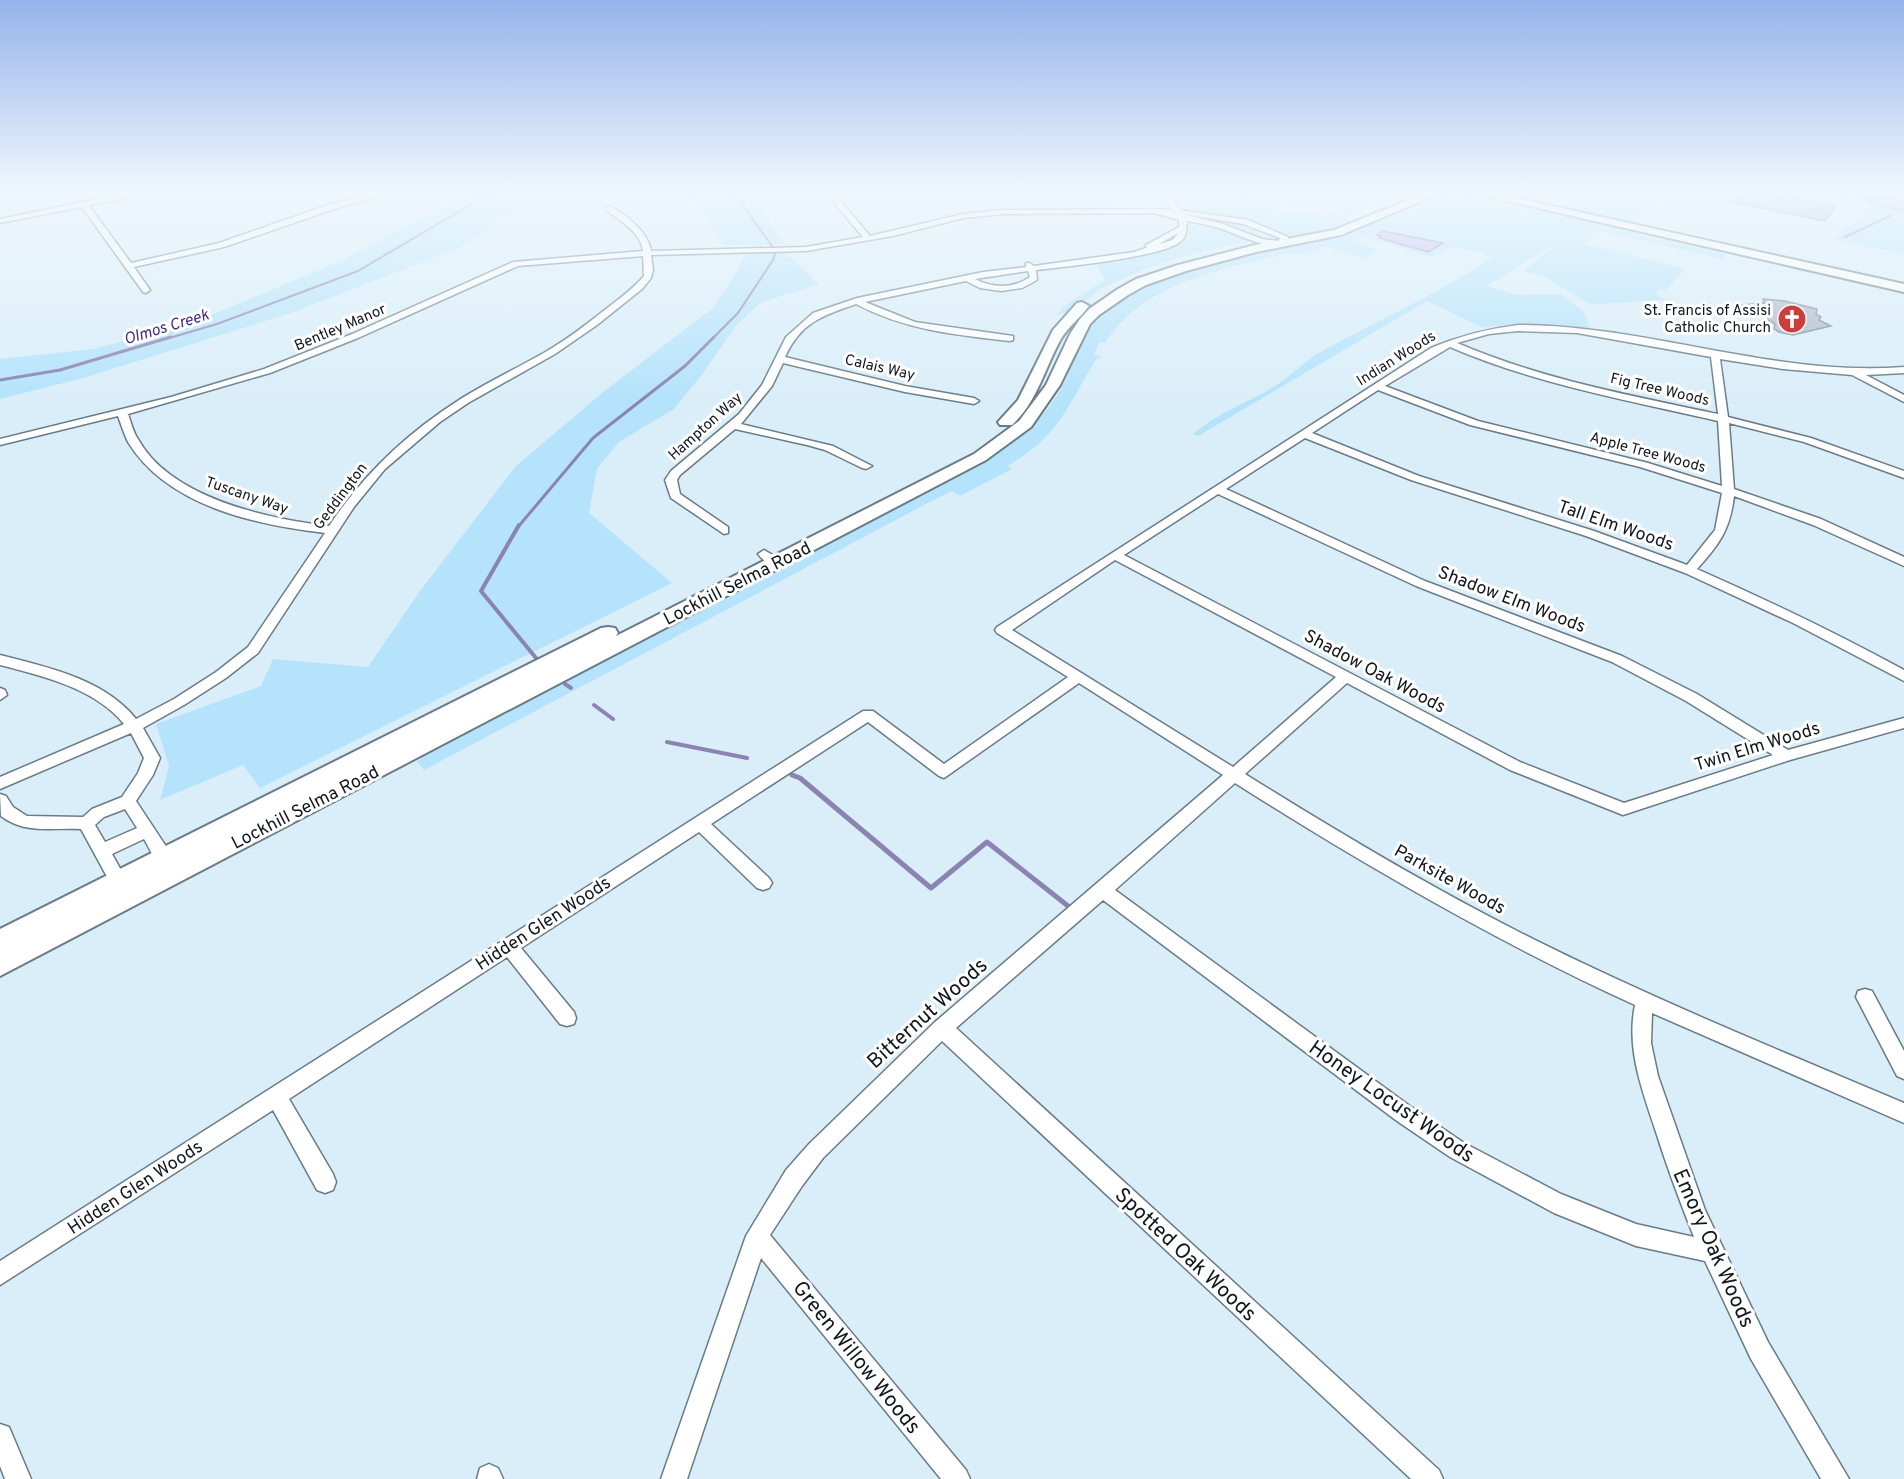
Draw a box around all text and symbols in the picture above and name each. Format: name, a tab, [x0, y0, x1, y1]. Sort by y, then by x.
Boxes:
street label: Bentley Manor	[292, 301, 389, 356]
place label: St. Francis of Assisi Catholic Church	[1643, 302, 1771, 338]
church icon: St. Francis of Assisi Catholic Church	[1776, 303, 1808, 335]
water label: Olmos Creek	[122, 305, 212, 350]
street label: Indian Woods	[1354, 327, 1440, 391]
street label: Calais Way	[843, 351, 917, 386]
street label: Fig Tree Woods	[1608, 370, 1711, 411]
street label: Hampton Way	[665, 389, 747, 465]
street label: Apple Tree Woods	[1587, 429, 1708, 478]
street label: Geddington	[310, 460, 372, 534]
street label: Tuscany Way	[203, 473, 291, 520]
street label: Tall Elm Woods	[1555, 496, 1676, 557]
street label: Lockhill Selma Road	[660, 537, 815, 632]
street label: Shadow Elm Woods	[1434, 562, 1589, 639]
street label: Shadow Oak Woods	[1299, 625, 1449, 719]
street label: Twin Elm Woods	[1692, 717, 1823, 777]
street label: Lockhill Selma Road	[228, 761, 383, 856]
street label: Parksite Woods	[1389, 840, 1509, 920]
street label: Hidden Glen Woods	[472, 872, 616, 977]
street label: Bitternut Woods	[862, 953, 994, 1075]
street label: Honey Locust Woods	[1303, 1035, 1479, 1170]
street label: Hidden Glen Woods	[64, 1136, 208, 1241]
street label: Emory Oak Woods	[1665, 1165, 1760, 1332]
street label: Spotted Oak Woods	[1108, 1182, 1262, 1328]
street label: Green Willow Woods	[786, 1276, 926, 1440]

